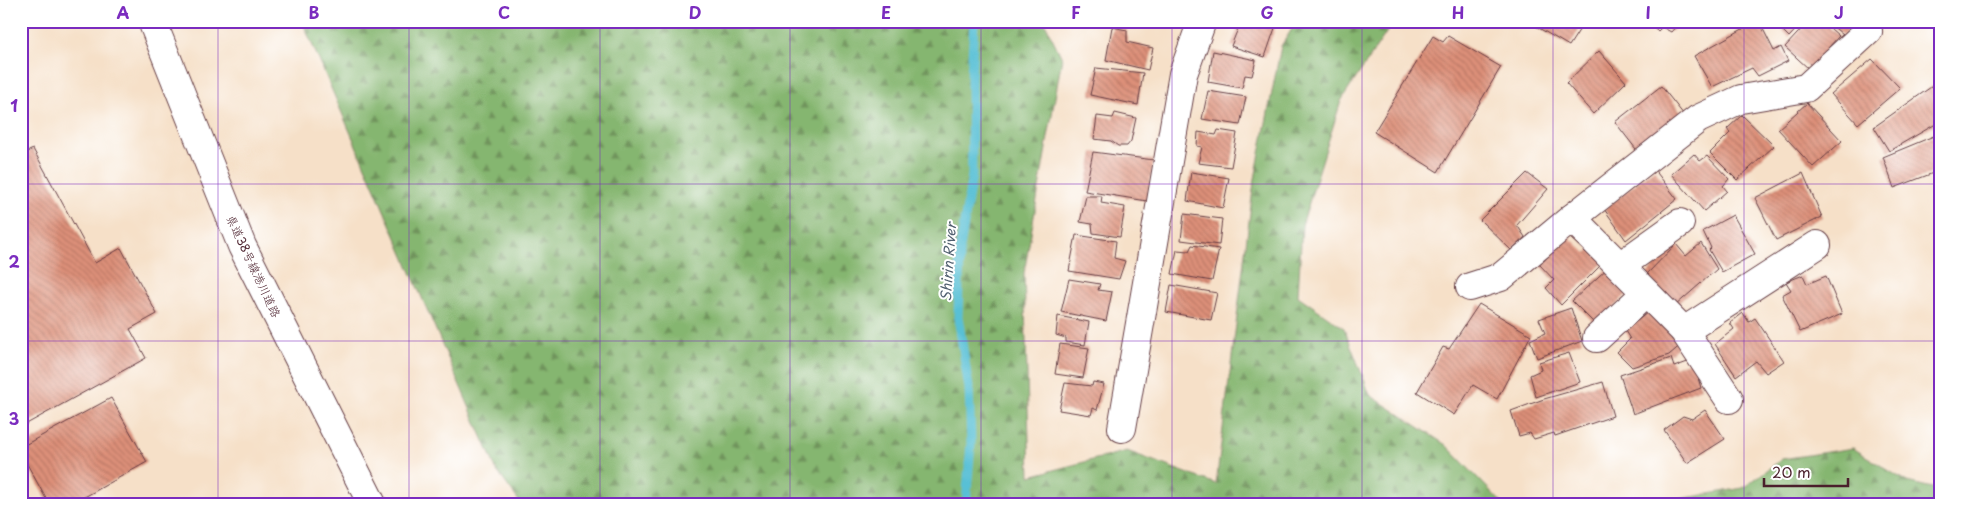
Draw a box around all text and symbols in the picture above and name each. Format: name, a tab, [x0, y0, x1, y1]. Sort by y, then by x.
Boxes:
text: A	[117, 0, 130, 24]
text: B	[309, 0, 320, 24]
text: C	[498, 0, 510, 24]
text: D	[689, 0, 701, 24]
text: E	[881, 0, 891, 24]
text: F	[1071, 0, 1081, 24]
text: G	[1260, 0, 1274, 24]
text: H	[1452, 0, 1464, 24]
text: I	[1645, 0, 1651, 24]
text: J	[1834, 0, 1844, 24]
text: 1	[10, 93, 18, 117]
street label: 県道38号線港川道路	[222, 212, 286, 320]
water label: Shirin River	[935, 220, 961, 302]
text: 2	[8, 249, 20, 273]
text: 3	[9, 406, 19, 430]
scale bar	[1764, 455, 1848, 487]
text: 20 m	[1772, 460, 1811, 483]

